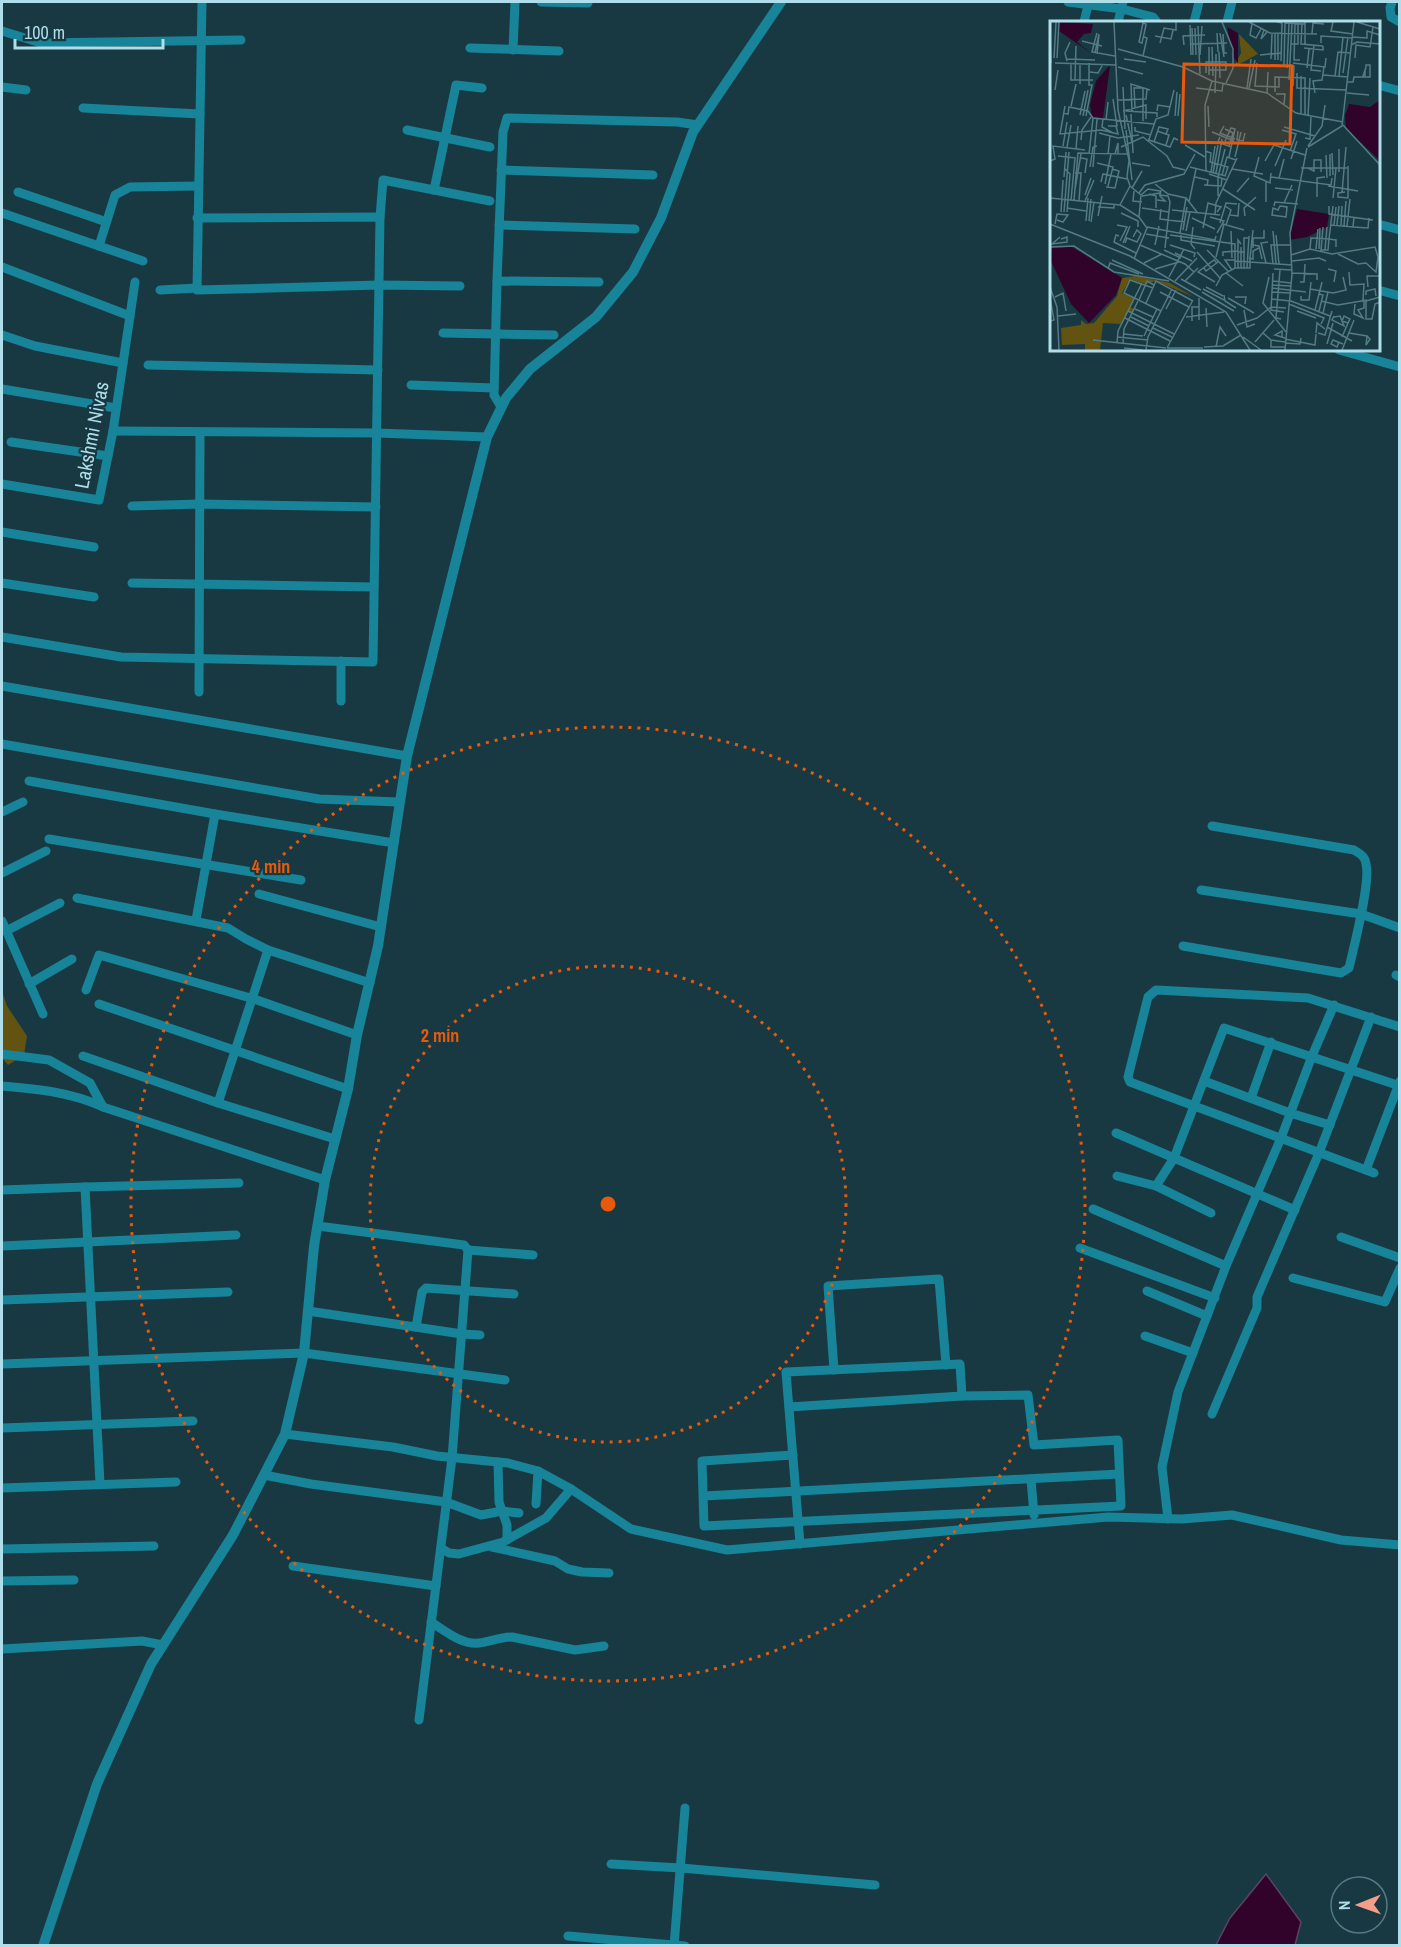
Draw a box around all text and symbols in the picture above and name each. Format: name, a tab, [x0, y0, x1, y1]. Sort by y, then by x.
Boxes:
scale bar	[15, 12, 164, 50]
text: 100 m	[24, 20, 65, 45]
inset map	[1050, 21, 1380, 351]
street label: Lakshmi Nivas	[67, 379, 115, 491]
text: 4 min	[252, 854, 290, 879]
text: 2 min	[421, 1023, 459, 1048]
centre of rings	[598, 1194, 618, 1214]
north arrow	[1329, 1875, 1389, 1935]
text: N	[1333, 1900, 1355, 1910]

